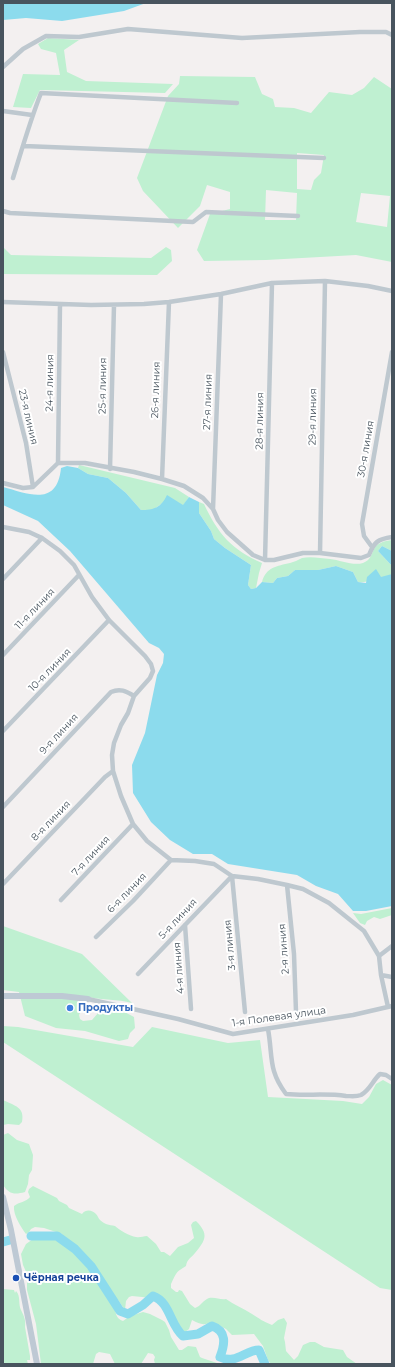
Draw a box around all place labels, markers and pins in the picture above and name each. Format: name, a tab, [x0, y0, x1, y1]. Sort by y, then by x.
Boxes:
place label: Продукты	[78, 1002, 133, 1014]
marker: Продукты	[65, 1003, 75, 1013]
place label: Чёрная речка	[24, 1272, 99, 1284]
marker: Чёрная речка	[11, 1273, 21, 1283]

